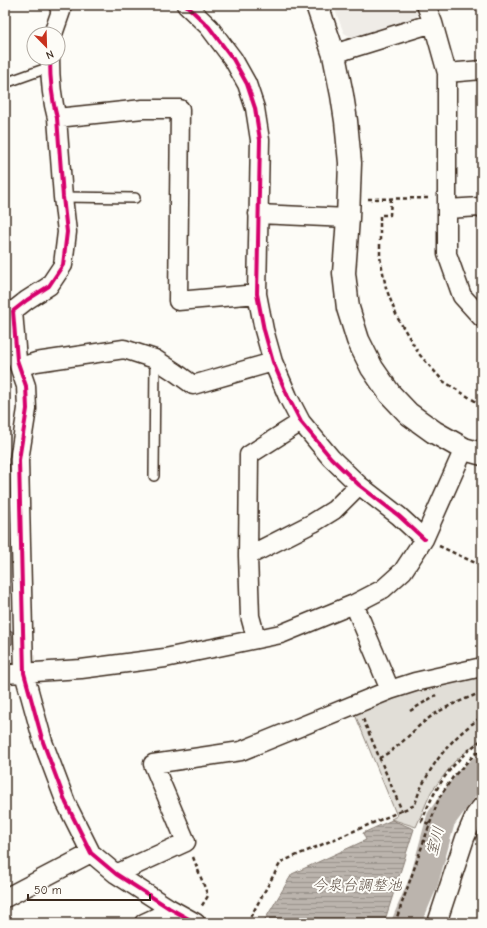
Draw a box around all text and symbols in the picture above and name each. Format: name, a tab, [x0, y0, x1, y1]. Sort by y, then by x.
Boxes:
north arrow	[26, 26, 66, 66]
text: N	[44, 47, 56, 62]
water label: 室川	[422, 824, 448, 858]
scale bar	[28, 876, 150, 902]
water label: 今泉台調整池	[312, 876, 403, 894]
text: 50 m	[34, 883, 62, 897]

